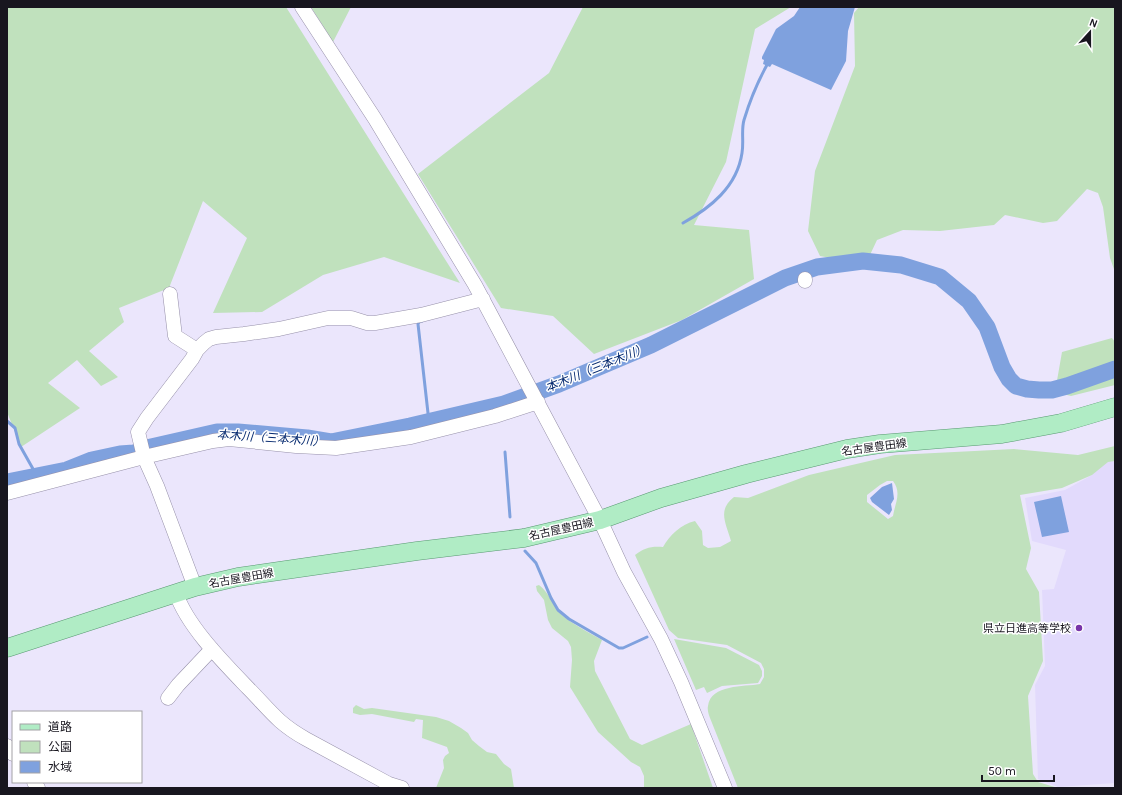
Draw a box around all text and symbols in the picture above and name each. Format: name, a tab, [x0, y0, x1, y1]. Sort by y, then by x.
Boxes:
north arrow	[1070, 12, 1110, 52]
text: N	[1087, 16, 1099, 31]
water label: 本木川（三本木川）	[543, 341, 649, 395]
water label: 本木川（三本木川）	[217, 427, 325, 449]
street label: 名古屋豊田線	[840, 436, 908, 459]
street label: 名古屋豊田線	[527, 516, 595, 543]
street label: 名古屋豊田線	[207, 566, 275, 591]
place label: 県立日進高等学校	[983, 622, 1071, 635]
marker: 県立日進高等学校	[1074, 623, 1084, 633]
legend	[12, 711, 142, 783]
text: 道路	[48, 720, 72, 734]
text: 公園	[48, 740, 72, 754]
scale bar	[982, 757, 1054, 783]
text: 水域	[48, 760, 72, 774]
text: 50 m	[988, 764, 1016, 778]

